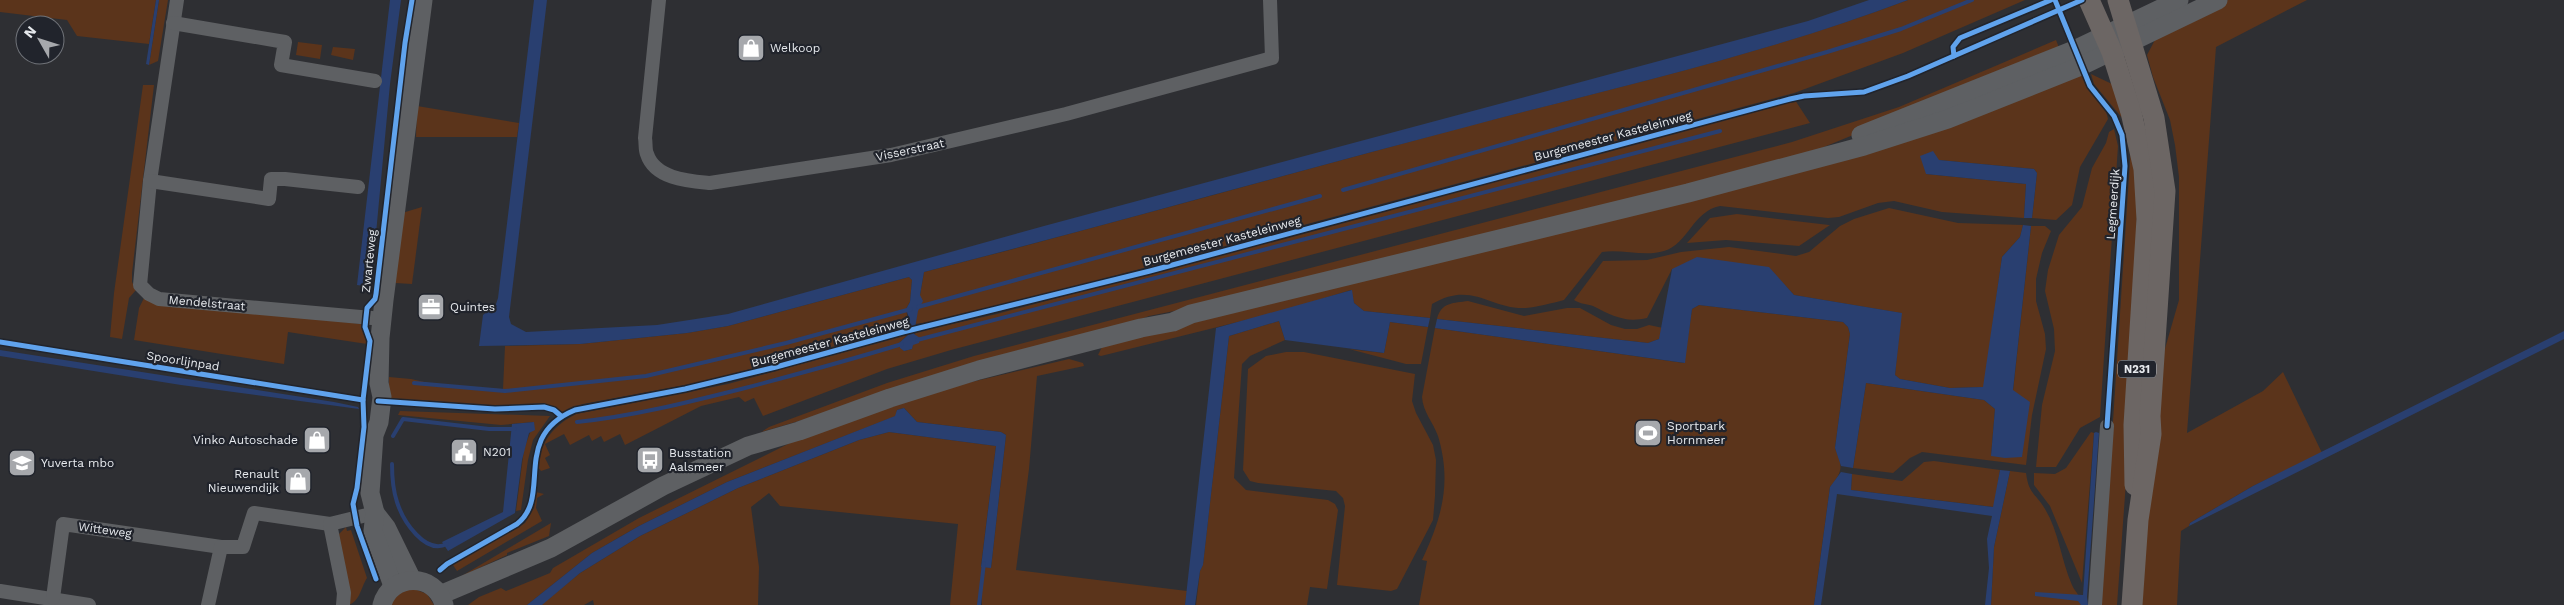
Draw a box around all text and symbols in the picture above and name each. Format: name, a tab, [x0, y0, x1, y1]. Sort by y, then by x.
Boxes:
north arrow	[15, 15, 65, 65]
text: N	[20, 23, 39, 41]
shop icon: Welkoop	[736, 33, 766, 63]
place label: Welkoop	[770, 41, 820, 55]
street label: Burgemeester Kasteleinweg	[1533, 108, 1694, 164]
street label: Visserstraat	[874, 136, 946, 164]
street label: Legmeerdijk	[2104, 168, 2122, 240]
street label: Burgemeester Kasteleinweg	[1142, 213, 1303, 269]
street label: Zwarteweg	[359, 228, 379, 293]
office icon: Quintes	[416, 292, 446, 322]
street label: Mendelstraat	[168, 293, 246, 313]
place label: Quintes	[450, 300, 495, 314]
street label: Burgemeester Kasteleinweg	[750, 314, 911, 370]
street label: Spoorlijnpad	[145, 348, 221, 374]
road number: N231	[2118, 360, 2156, 378]
sports icon: Sportpark Hornmeer	[1633, 418, 1663, 448]
place label: Sportpark Hornmeer	[1667, 419, 1726, 447]
shop icon: Vinko Autoschade	[302, 425, 332, 455]
place label: Vinko Autoschade	[193, 433, 298, 447]
public building icon: N201	[449, 437, 479, 467]
place label: N201	[483, 445, 511, 459]
bus stop icon: Busstation Aalsmeer	[635, 445, 665, 475]
place label: Busstation Aalsmeer	[669, 446, 731, 474]
school or university icon: Yuverta mbo	[7, 448, 37, 478]
place label: Yuverta mbo	[41, 456, 114, 470]
shop icon: Renault Nieuwendijk	[283, 466, 313, 496]
place label: Renault Nieuwendijk	[208, 467, 279, 495]
street label: Witteweg	[77, 519, 133, 541]

